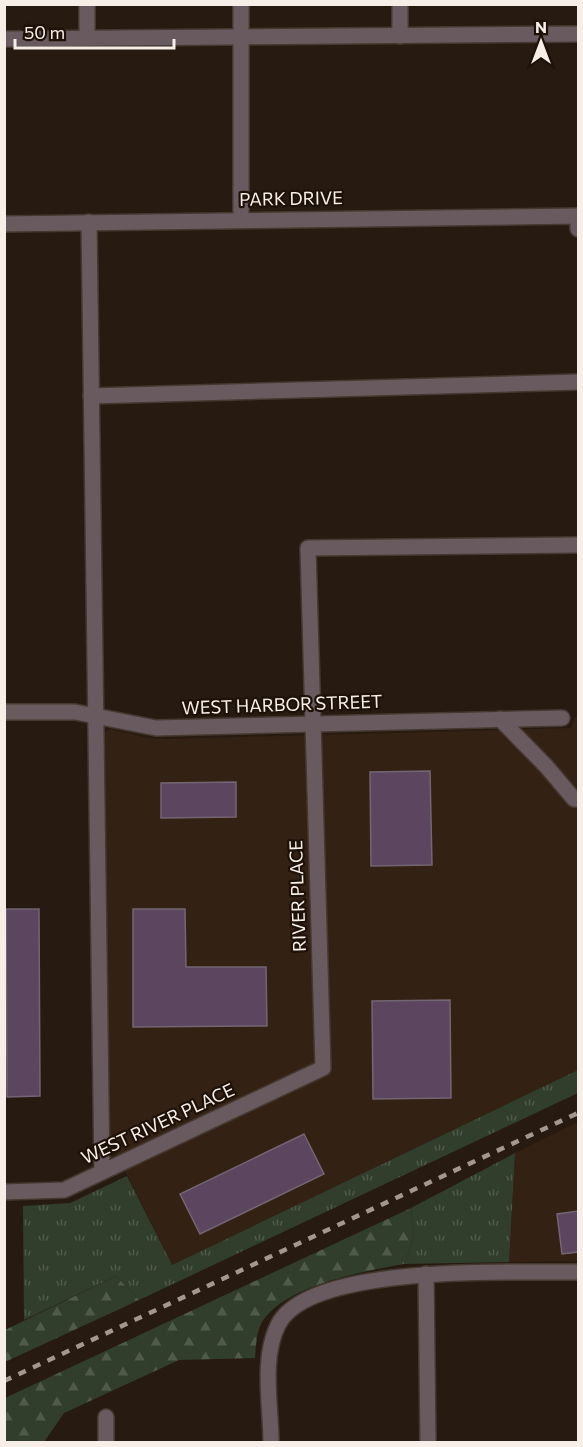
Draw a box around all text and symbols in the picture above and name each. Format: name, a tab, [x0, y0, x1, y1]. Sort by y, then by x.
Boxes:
scale bar	[15, 12, 174, 50]
north arrow	[511, 12, 571, 72]
text: N	[535, 17, 547, 36]
text: 50 m	[24, 21, 65, 43]
street label: PARK DRIVE	[239, 186, 343, 210]
street label: WEST HARBOR STREET	[181, 689, 383, 719]
street label: RIVER PLACE	[284, 840, 310, 952]
street label: WEST RIVER PLACE	[77, 1078, 238, 1168]

